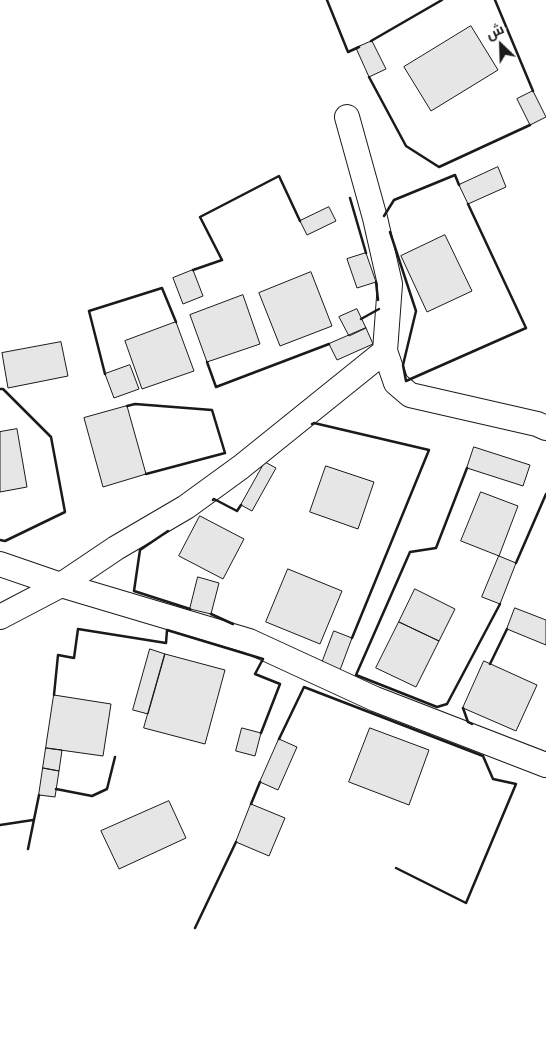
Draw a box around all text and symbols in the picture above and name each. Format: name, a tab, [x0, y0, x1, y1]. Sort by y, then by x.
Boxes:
text: ش	[483, 19, 507, 43]
north arrow	[476, 20, 526, 70]

